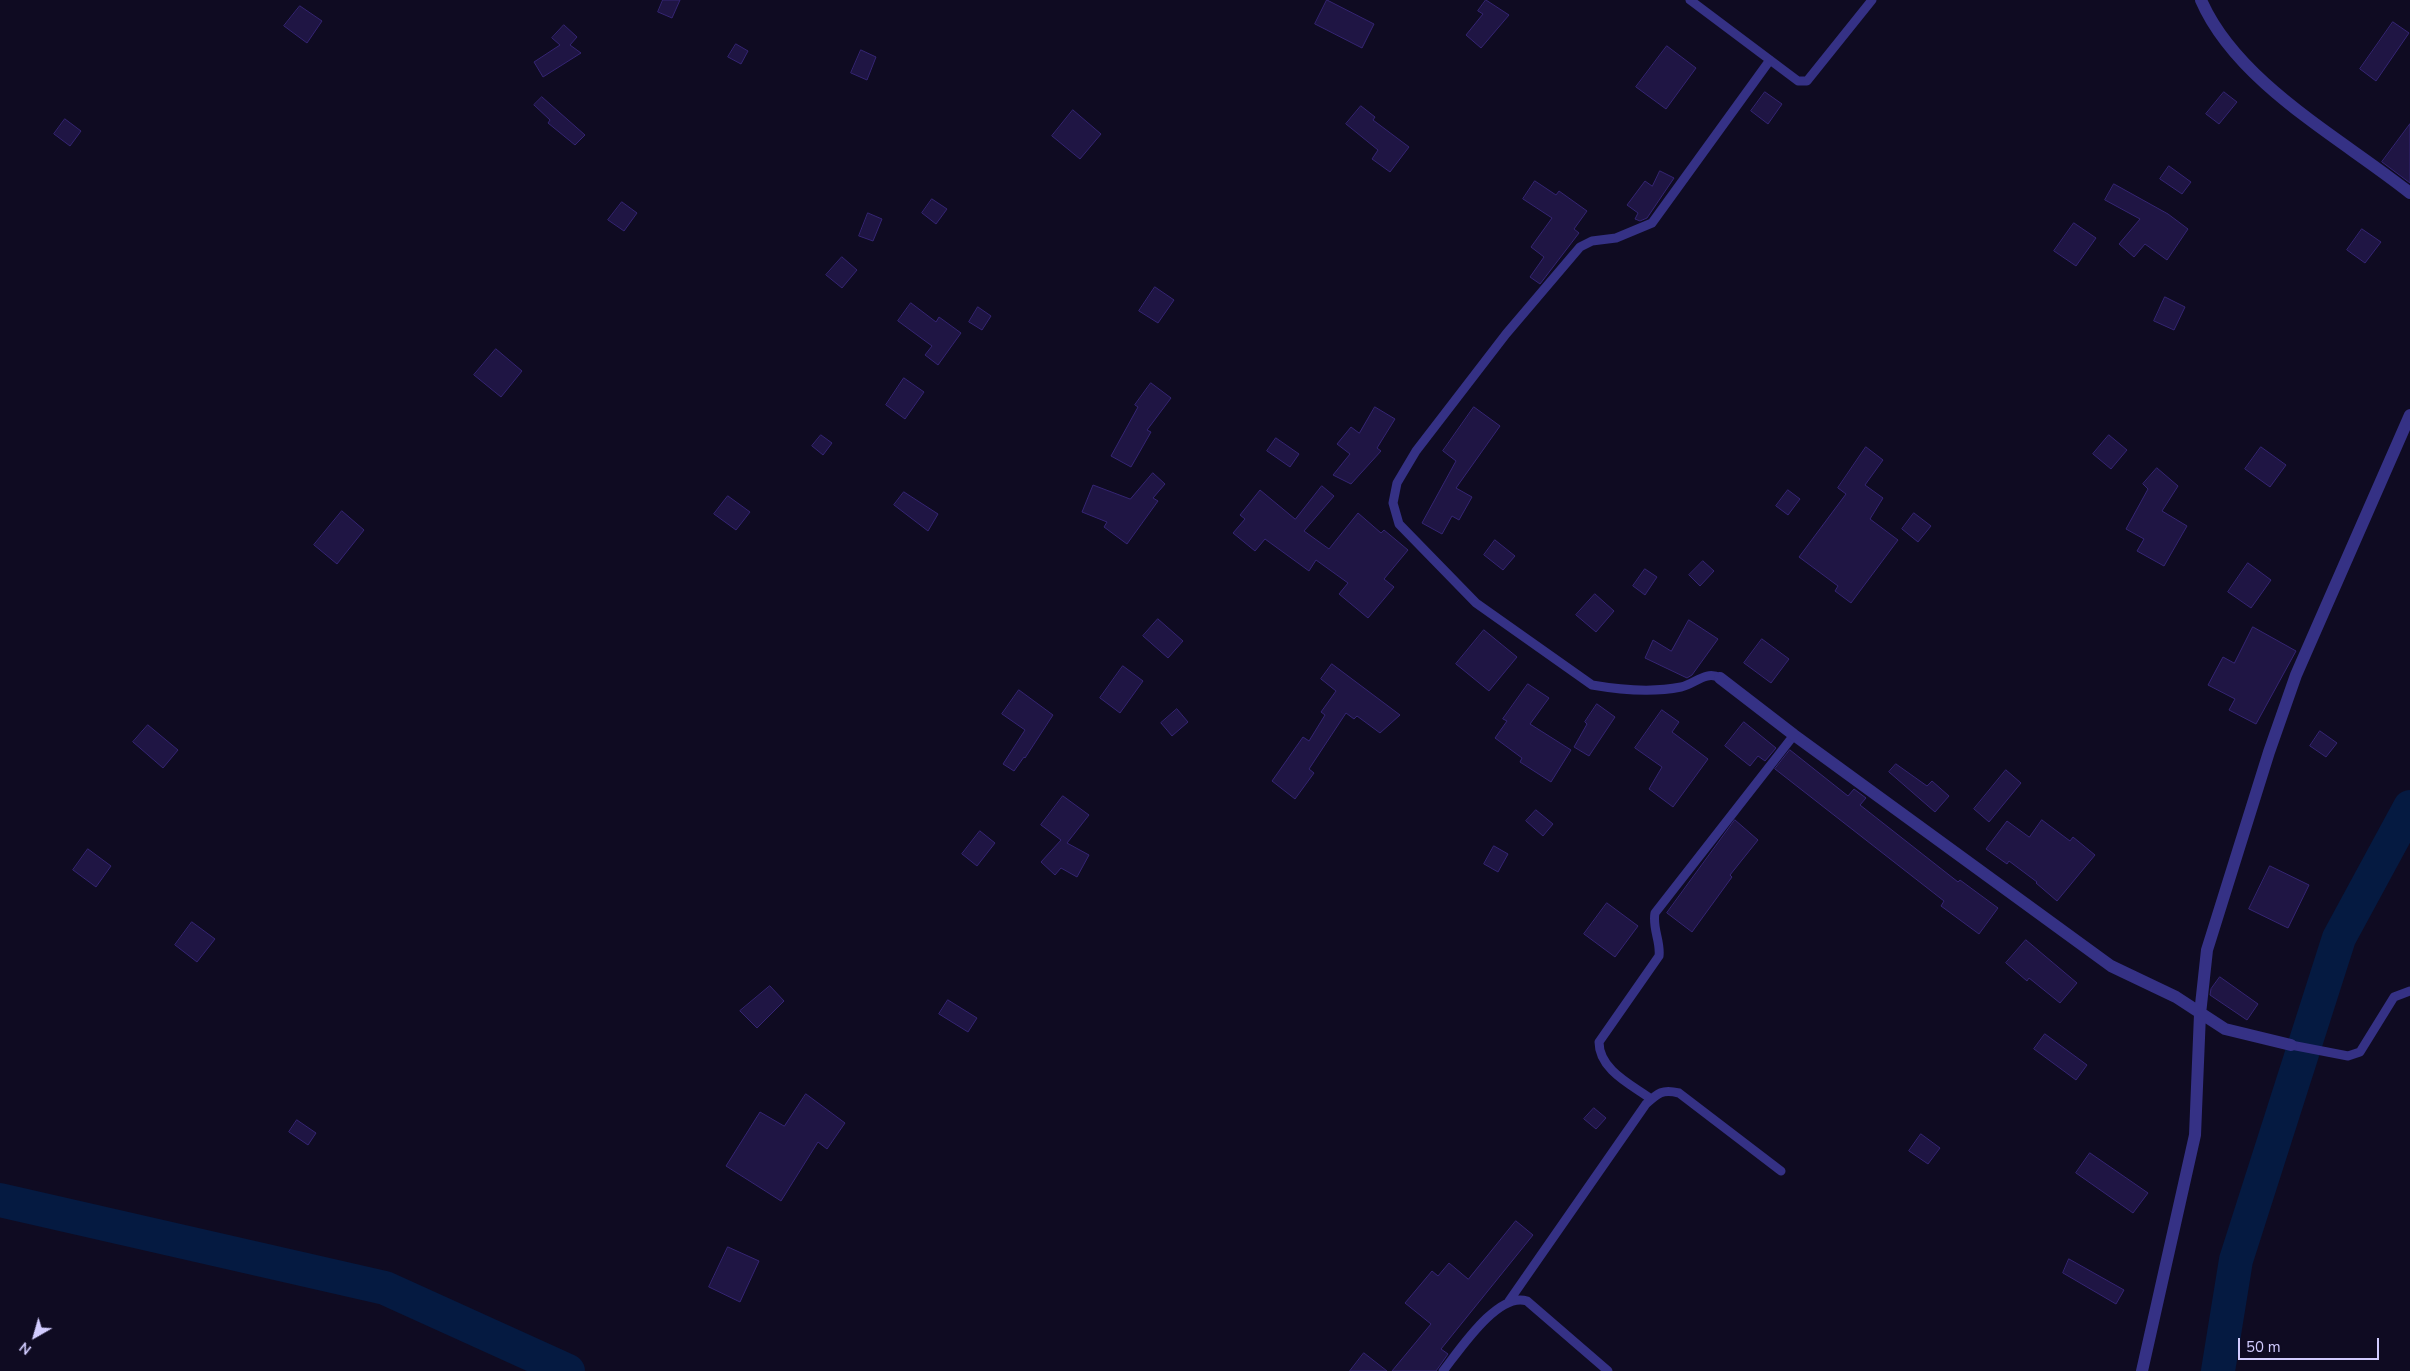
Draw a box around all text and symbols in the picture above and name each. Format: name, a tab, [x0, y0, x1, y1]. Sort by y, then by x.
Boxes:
north arrow	[10, 1311, 60, 1361]
scale bar	[2240, 1328, 2381, 1360]
text: 50 m	[2246, 1337, 2281, 1357]
text: N	[15, 1338, 35, 1359]

